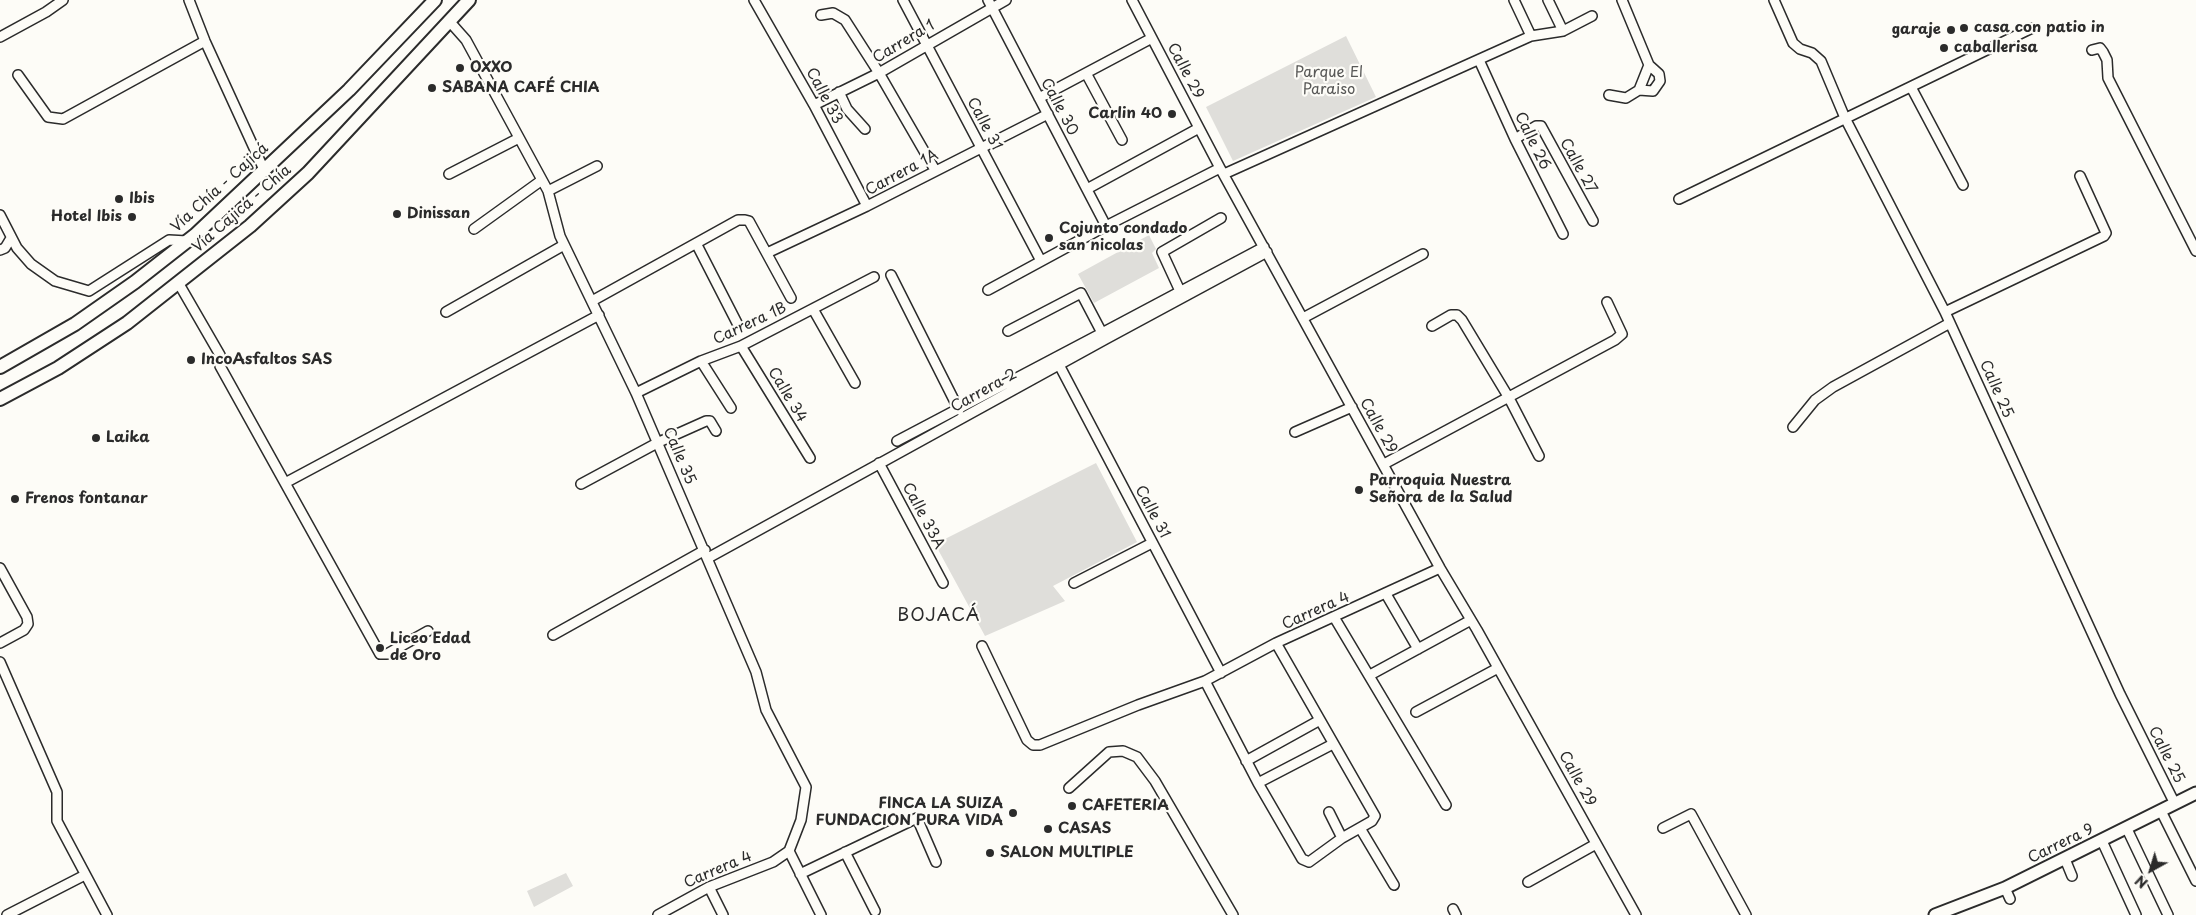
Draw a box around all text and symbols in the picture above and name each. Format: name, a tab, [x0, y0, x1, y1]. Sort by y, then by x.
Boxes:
street label: Carrera 1	[870, 17, 938, 67]
place label: casa con patio in	[1974, 19, 2105, 37]
place label: garaje	[1892, 21, 1941, 39]
marker: casa con patio in	[1958, 22, 1970, 34]
marker: garaje	[1945, 24, 1957, 36]
place label: caballerisa	[1954, 39, 2038, 57]
street label: Calle 29	[1163, 40, 1207, 102]
marker: caballerisa	[1938, 42, 1950, 54]
place label: OXXO	[470, 59, 512, 77]
marker: OXXO	[454, 62, 466, 74]
park label: Parque El Paraiso	[1295, 64, 1363, 99]
street label: Calle 33	[802, 65, 846, 127]
street label: Calle 30	[1036, 75, 1082, 139]
place label: SABANA CAFÉ CHIA	[442, 79, 600, 97]
marker: SABANA CAFÉ CHIA	[426, 82, 438, 94]
street label: Calle 31	[963, 95, 1005, 153]
place label: Carlin 40	[1088, 105, 1162, 123]
marker: Carlin 40	[1166, 108, 1178, 120]
street label: Calle 26	[1510, 109, 1554, 173]
street label: Calle 27	[1556, 135, 1600, 197]
street label: Vía Chía - Cajicá	[168, 140, 272, 236]
street label: Carrera 1A	[863, 146, 941, 200]
street label: Vía Cajicá - Chía	[189, 161, 295, 257]
place label: Ibis	[129, 190, 155, 208]
marker: Ibis	[113, 193, 125, 205]
place label: Dinissan	[407, 205, 470, 223]
place label: Hotel Ibis	[51, 208, 122, 226]
marker: Dinissan	[391, 208, 403, 220]
marker: Hotel Ibis	[126, 211, 138, 223]
place label: Cojunto condado san nicolas	[1059, 220, 1187, 255]
marker: Cojunto condado san nicolas	[1043, 232, 1055, 244]
street label: Carrera 1B	[710, 299, 790, 349]
place label: IncoAsfaltos SAS	[201, 351, 332, 369]
marker: IncoAsfaltos SAS	[185, 354, 197, 366]
street label: Calle 25	[1975, 357, 2017, 421]
street label: Calle 34	[764, 364, 810, 426]
street label: Carrera 2	[948, 365, 1020, 417]
street label: Calle 29	[1355, 395, 1401, 457]
street label: Calle 35	[659, 425, 699, 487]
place label: Laika	[106, 429, 150, 447]
marker: Laika	[90, 432, 102, 444]
place label: Parroquia Nuestra Señora de la Salud	[1369, 472, 1512, 507]
street label: Calle 33A	[898, 480, 948, 552]
street label: Calle 31	[1131, 483, 1173, 541]
marker: Parroquia Nuestra Señora de la Salud	[1353, 484, 1365, 496]
place label: Frenos fontanar	[25, 490, 148, 508]
marker: Frenos fontanar	[9, 493, 21, 505]
street label: Carrera 4	[1279, 588, 1353, 634]
district label: BOJACÁ	[897, 605, 981, 627]
place label: Liceo Edad de Oro	[390, 630, 471, 665]
marker: Liceo Edad de Oro	[374, 642, 386, 654]
street label: Calle 25	[2144, 724, 2188, 786]
street label: Calle 29	[1554, 748, 1600, 810]
place label: FINCA LA SUIZA FUNDACION PURA VIDA	[815, 795, 1003, 830]
place label: CAFETERIA	[1082, 797, 1169, 815]
marker: CAFETERIA	[1066, 800, 1078, 812]
marker: FINCA LA SUIZA FUNDACION PURA VIDA	[1007, 807, 1019, 819]
place label: CASAS	[1058, 820, 1111, 838]
street label: Carrera 9	[2025, 820, 2097, 868]
marker: CASAS	[1042, 823, 1054, 835]
place label: SALON MULTIPLE	[1000, 844, 1134, 862]
north arrow	[2126, 845, 2176, 895]
marker: SALON MULTIPLE	[984, 847, 996, 859]
street label: Carrera 4	[681, 848, 755, 892]
text: N	[2130, 870, 2152, 894]

